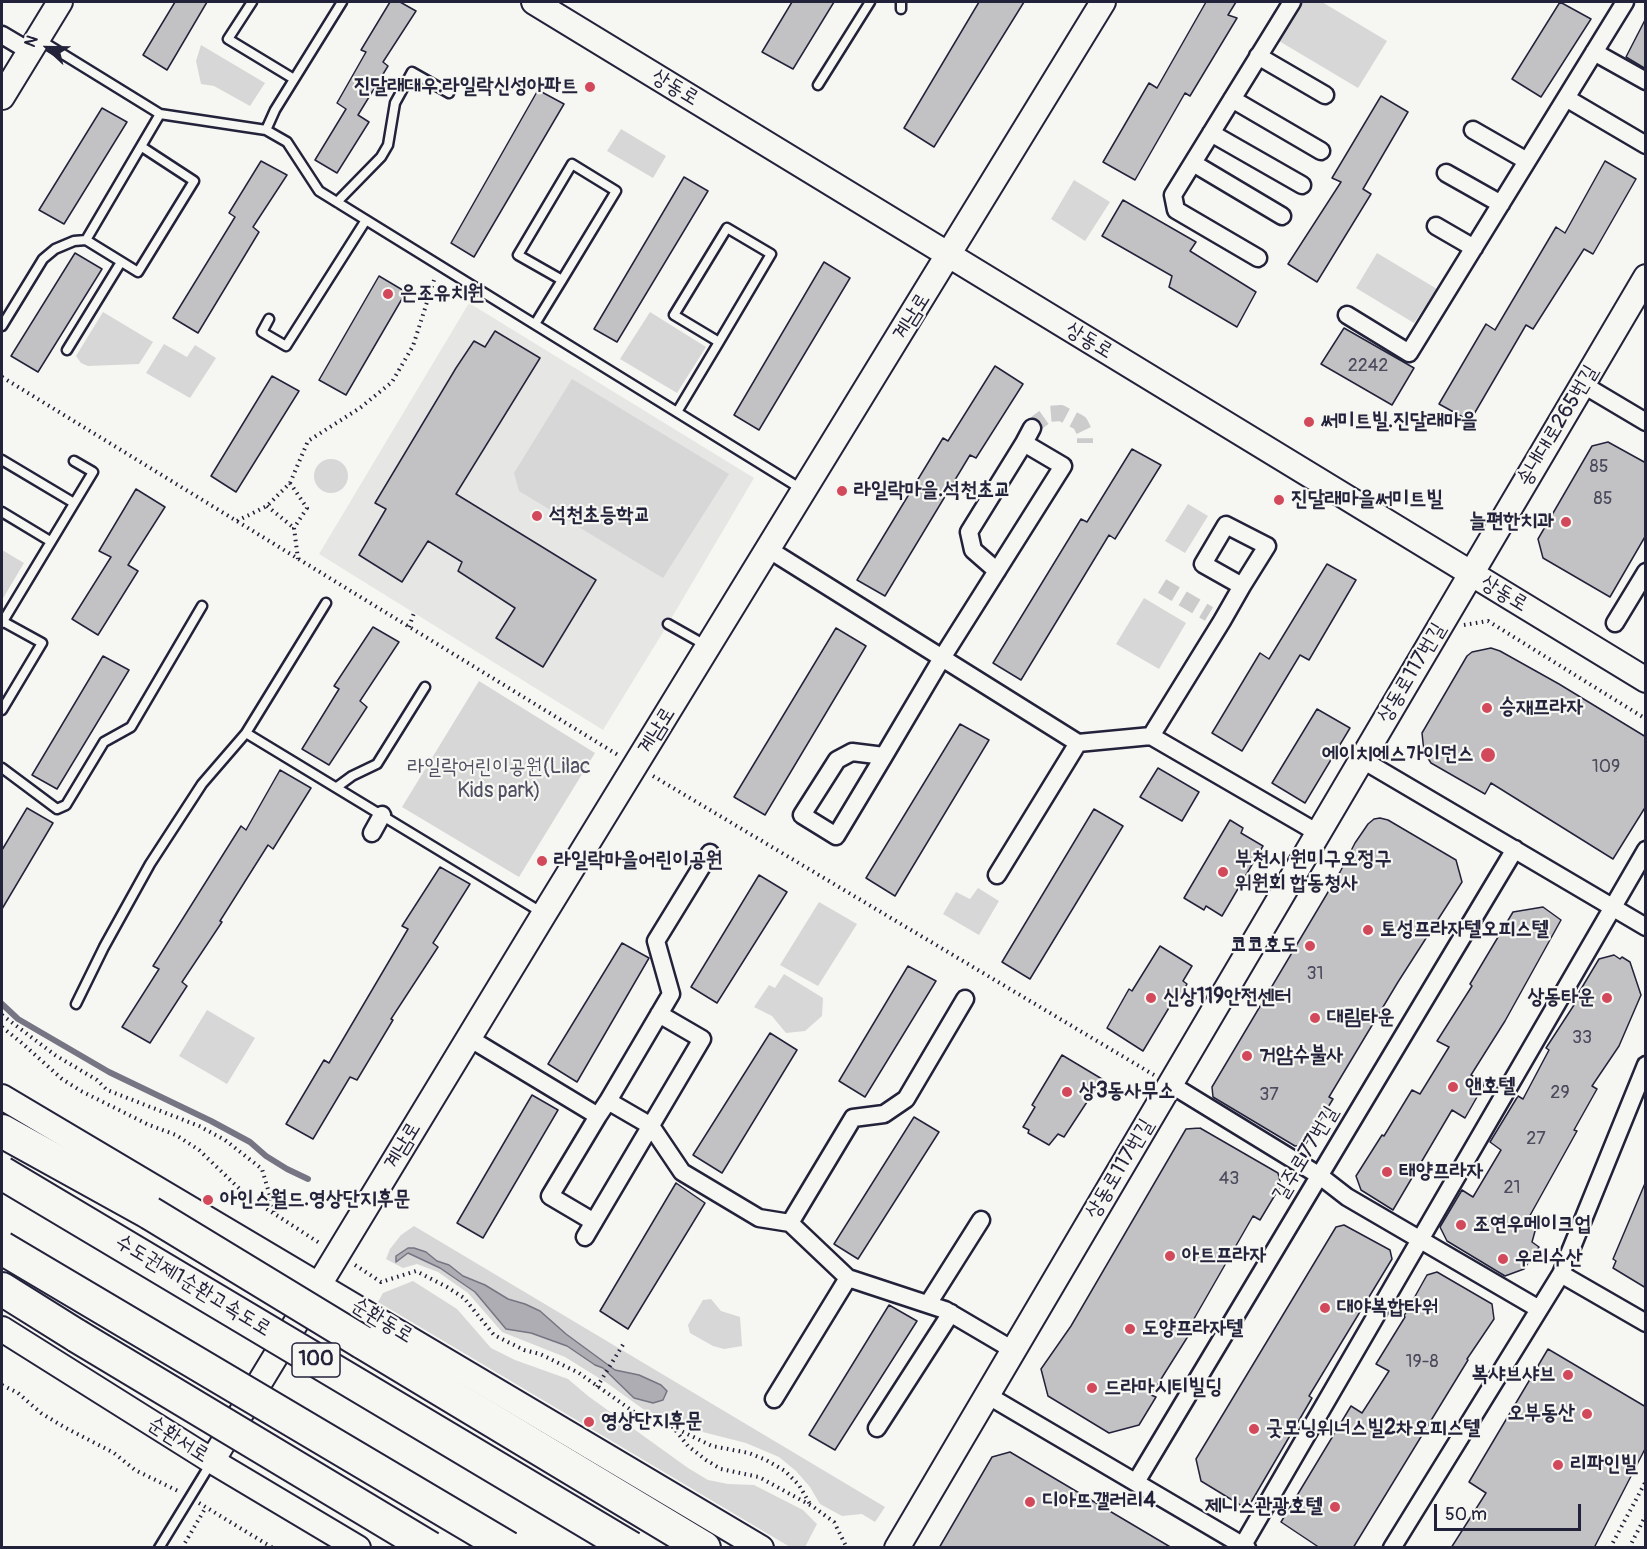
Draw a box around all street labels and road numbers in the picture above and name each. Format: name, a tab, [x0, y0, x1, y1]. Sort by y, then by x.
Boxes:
street label: 상동로	[647, 64, 703, 112]
street label: 계남로	[888, 289, 936, 345]
street label: 상동로	[1061, 317, 1117, 365]
street label: 송내대로265번길	[1512, 361, 1604, 491]
street label: 상동로	[1476, 570, 1532, 618]
street label: 상동로117번길	[1372, 618, 1452, 728]
street label: 계남로	[633, 703, 681, 759]
street label: 길주로77번길	[1268, 1102, 1344, 1206]
street label: 상동로117번길	[1080, 1114, 1160, 1224]
street label: 계남로	[379, 1118, 427, 1174]
street label: 수도권제1순환고속도로	[111, 1230, 275, 1342]
street label: 순환동로	[347, 1293, 417, 1349]
road number: 100	[292, 1343, 340, 1377]
street label: 순환서로	[143, 1411, 213, 1469]

